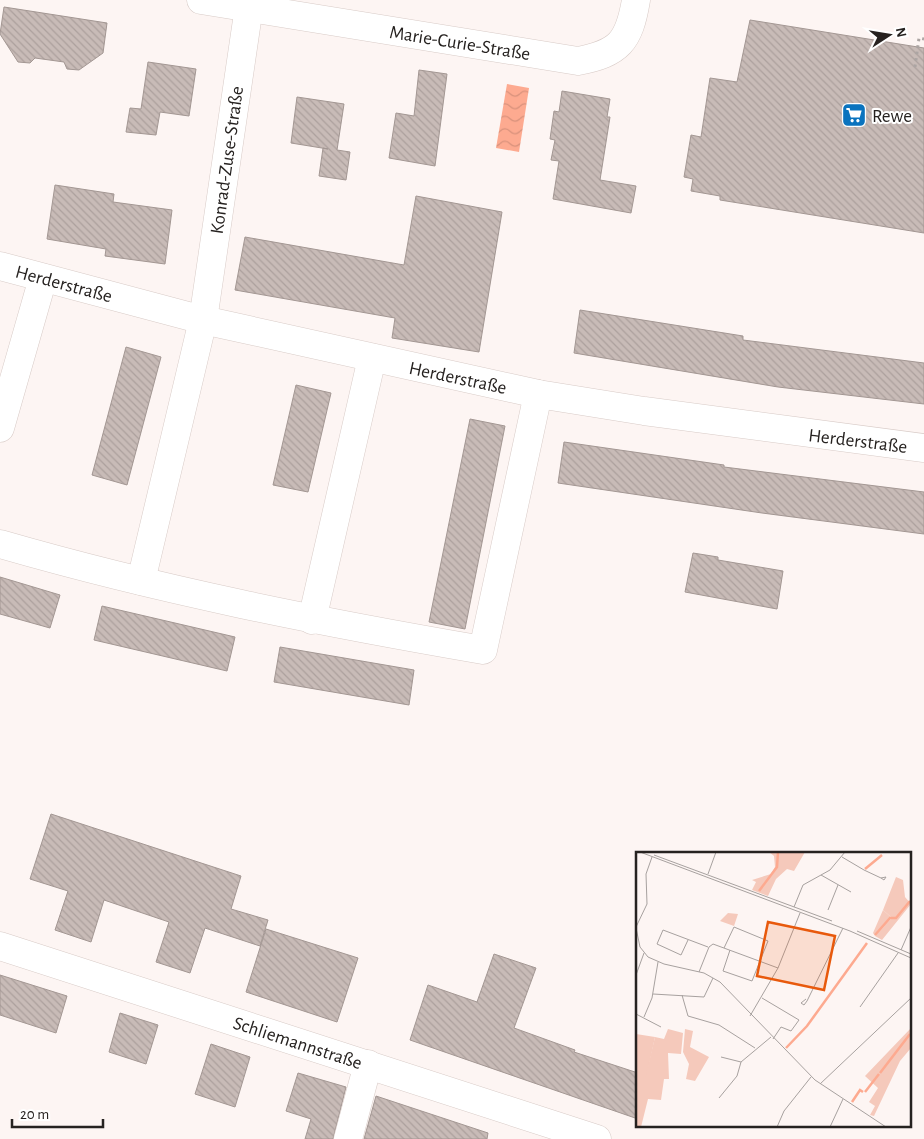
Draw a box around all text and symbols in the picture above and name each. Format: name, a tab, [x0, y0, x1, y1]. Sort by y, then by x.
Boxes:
north arrow	[864, 10, 914, 60]
street label: Marie-Curie-Straße	[388, 23, 531, 64]
text: N	[893, 26, 909, 39]
street label: Konrad-Zuse-Straße	[208, 85, 247, 235]
supermarket icon: Rewe	[841, 102, 867, 128]
place label: Rewe	[872, 107, 912, 126]
street label: Herderstraße	[13, 262, 114, 306]
street label: Herderstraße	[407, 359, 508, 398]
street label: Herderstraße	[807, 426, 908, 457]
inset map	[636, 852, 912, 1126]
street label: Schliemannstraße	[231, 1014, 364, 1073]
scale bar	[12, 1096, 104, 1128]
text: 20 m	[20, 1107, 49, 1122]

